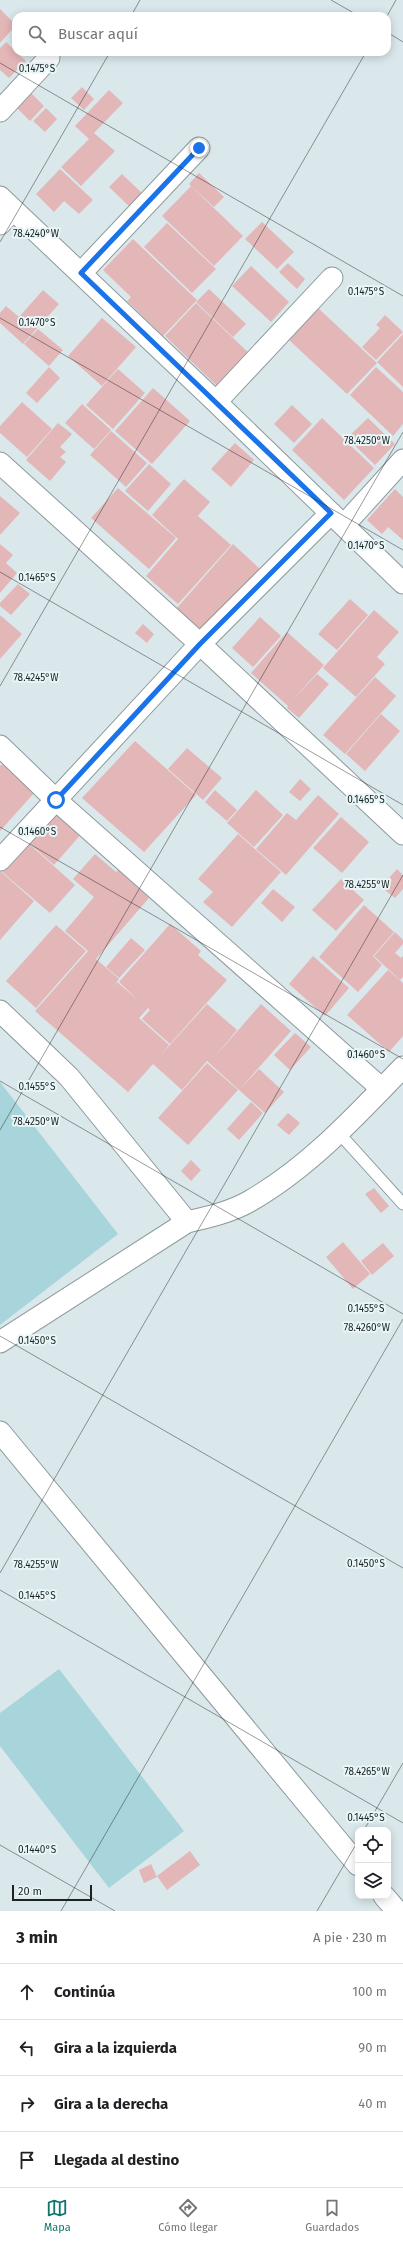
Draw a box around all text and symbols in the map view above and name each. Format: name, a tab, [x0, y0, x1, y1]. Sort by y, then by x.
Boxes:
search box	[12, 12, 391, 56]
icon: search	[26, 23, 48, 45]
text: Buscar aquí	[58, 25, 138, 43]
text: 0.1475°S	[19, 63, 56, 75]
route end	[190, 139, 208, 157]
text: 78.4240°W	[13, 228, 60, 240]
text: 0.1475°S	[348, 286, 385, 298]
text: 0.1470°S	[19, 317, 56, 329]
text: 78.4250°W	[344, 435, 391, 447]
text: 0.1470°S	[348, 540, 385, 552]
text: 0.1465°S	[18, 572, 56, 584]
text: 78.4245°W	[13, 672, 59, 684]
route start	[47, 791, 65, 809]
text: 0.1465°S	[347, 794, 385, 806]
text: 0.1460°S	[18, 826, 57, 838]
text: 78.4255°W	[344, 879, 390, 891]
text: 0.1460°S	[347, 1049, 386, 1061]
text: 0.1455°S	[18, 1081, 56, 1093]
text: 78.4250°W	[13, 1116, 60, 1128]
text: 0.1455°S	[347, 1303, 385, 1315]
text: 78.4260°W	[344, 1322, 391, 1334]
text: 0.1450°S	[18, 1335, 56, 1347]
text: 0.1450°S	[347, 1558, 385, 1570]
text: 78.4255°W	[13, 1559, 59, 1571]
text: 0.1445°S	[18, 1590, 56, 1602]
text: 78.4265°W	[344, 1766, 391, 1778]
text: 0.1445°S	[347, 1812, 385, 1824]
map controls	[355, 1827, 391, 1899]
button: locate	[355, 1827, 391, 1863]
text: 0.1440°S	[18, 1844, 57, 1856]
button: layers	[355, 1863, 391, 1899]
scale bar	[12, 1883, 92, 1902]
text: 20 m	[18, 1885, 42, 1898]
text: 3 min	[16, 1927, 58, 1948]
text: A pie · 230 m	[313, 1930, 387, 1945]
icon: ahead	[16, 1981, 38, 2003]
text: Continúa	[54, 1983, 115, 2001]
text: 100 m	[352, 1984, 387, 1999]
icon: left	[16, 2037, 38, 2059]
text: Gira a la izquierda	[54, 2039, 177, 2057]
text: 90 m	[358, 2040, 387, 2055]
icon: right	[16, 2093, 38, 2115]
text: Gira a la derecha	[54, 2095, 168, 2113]
text: 40 m	[358, 2096, 387, 2111]
icon: arrive	[16, 2149, 38, 2171]
text: Llegada al destino	[54, 2151, 179, 2169]
tab: Mapa	[44, 2197, 71, 2234]
tab: Cómo llegar	[158, 2197, 218, 2234]
tab: Guardados	[305, 2197, 359, 2234]

